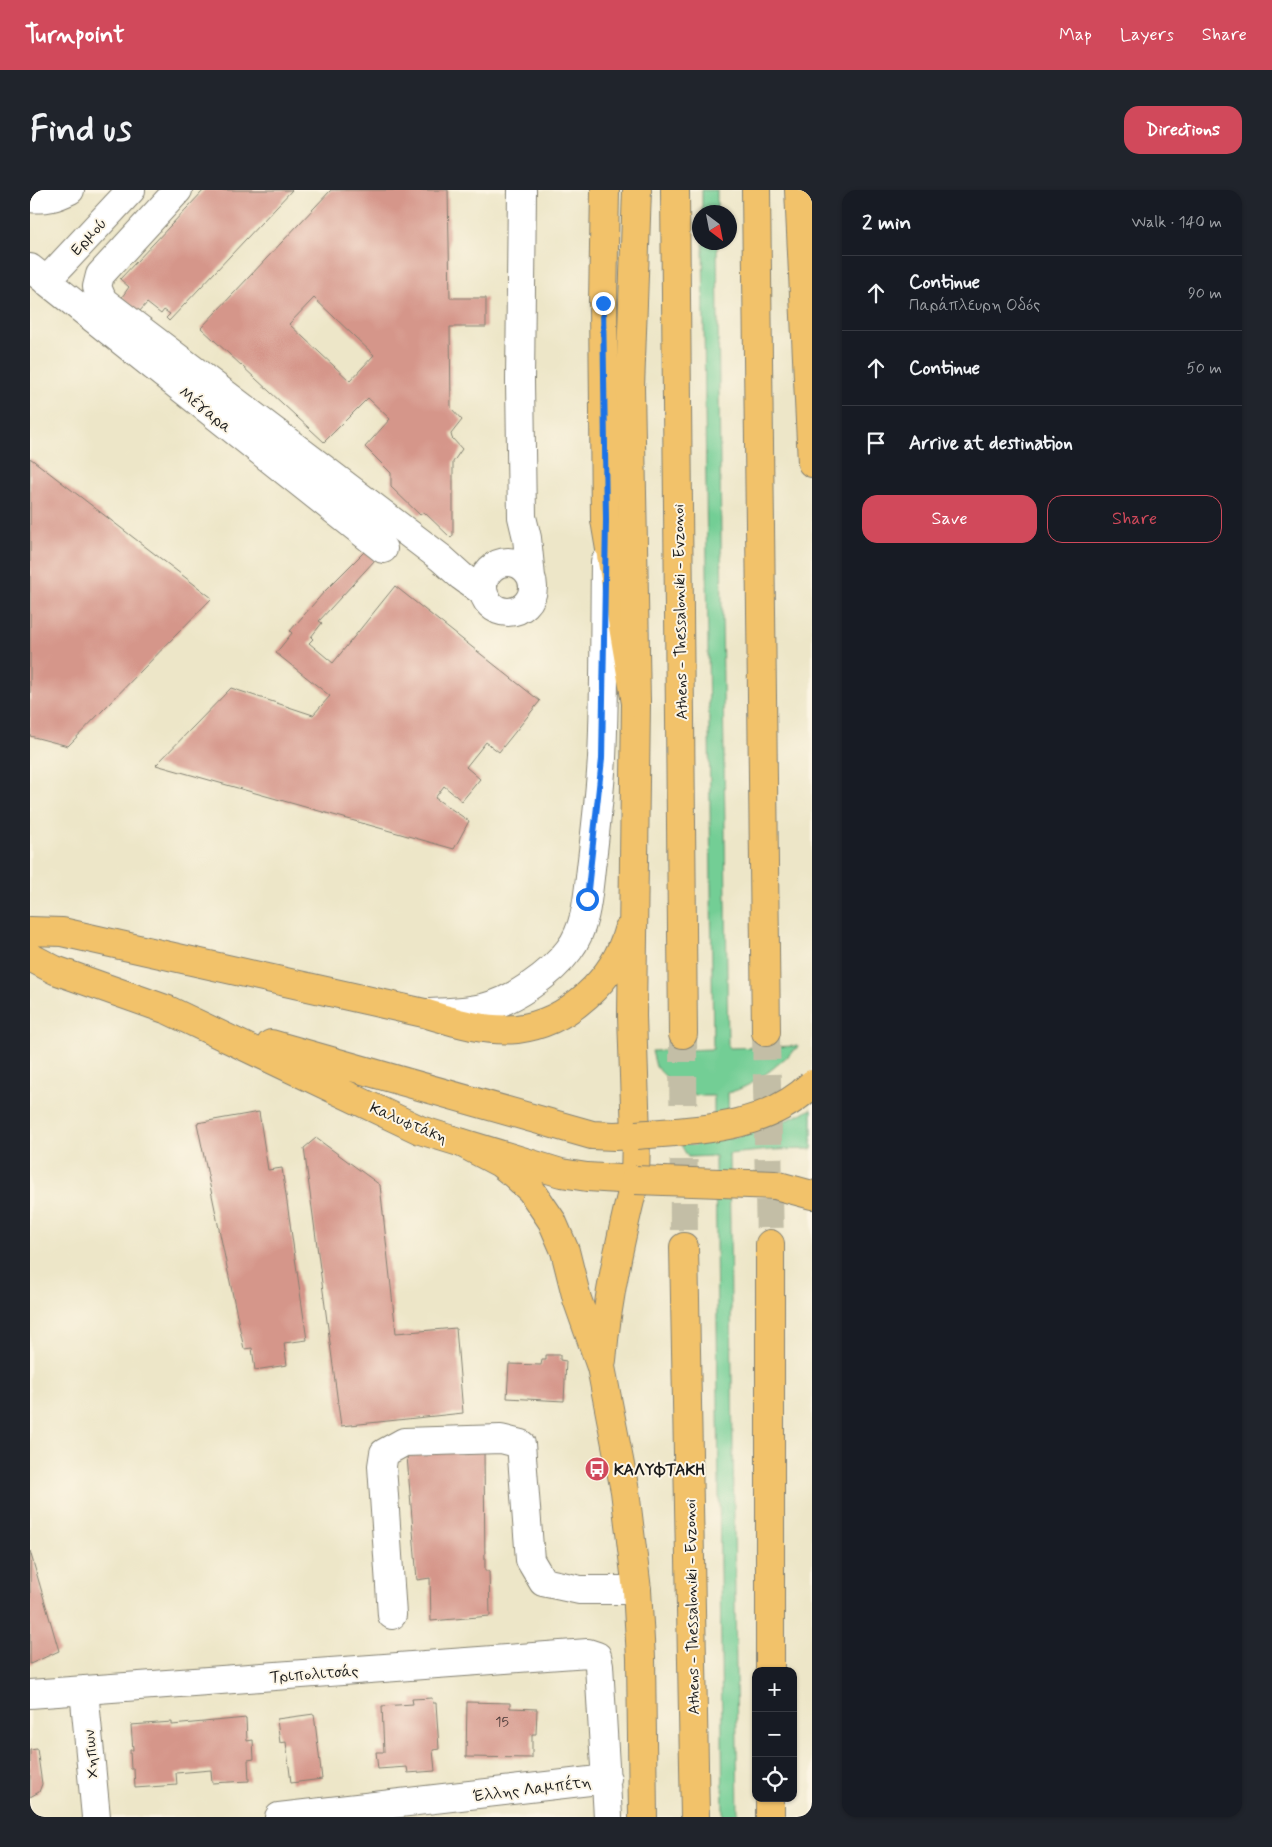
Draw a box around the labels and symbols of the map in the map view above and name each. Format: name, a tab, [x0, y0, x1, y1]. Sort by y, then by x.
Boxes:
north arrow	[692, 205, 737, 250]
street label: Ερμού	[66, 214, 112, 260]
route end	[592, 292, 615, 315]
street label: Μέγαρα	[174, 382, 237, 438]
street label: Athens - Thessaloniki - Evzonoi	[668, 503, 693, 720]
route start	[576, 888, 599, 911]
street label: Καλυφτάκη	[366, 1098, 451, 1149]
bus stop icon: ΚΑΛΥΦΤΑΚΗ	[584, 1456, 610, 1482]
place label: ΚΑΛΥΦΤΑΚΗ	[614, 1460, 705, 1481]
street label: Athens - Thessaloniki - Evzonoi	[680, 1498, 705, 1715]
street label: Τριπολιτσάς	[269, 1661, 359, 1688]
house number: 15	[495, 1713, 509, 1731]
street label: Χηπων	[79, 1729, 104, 1779]
street label: Έλλης Λαμπέτη	[472, 1771, 592, 1807]

